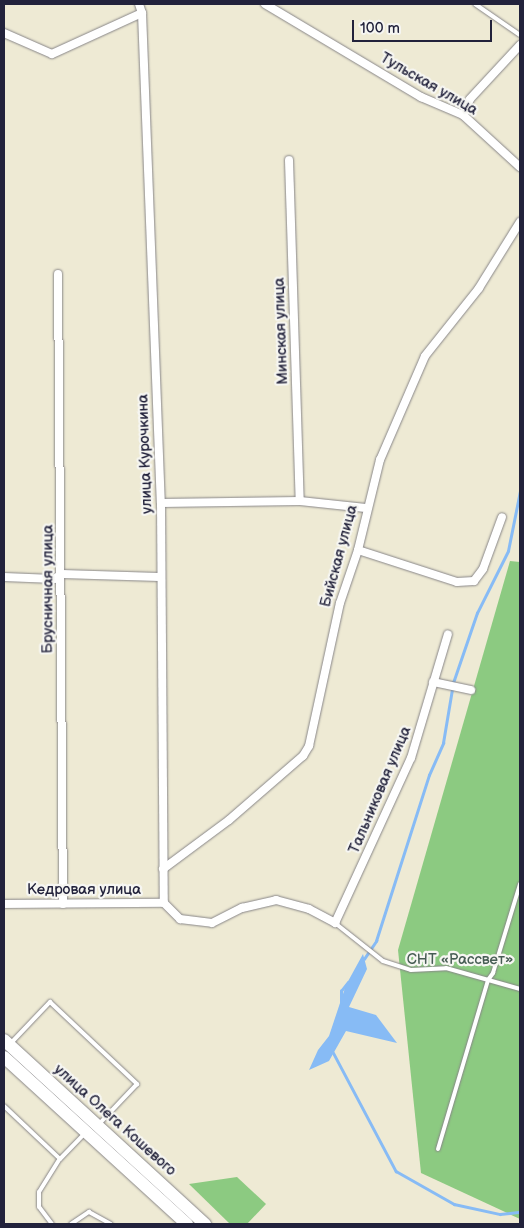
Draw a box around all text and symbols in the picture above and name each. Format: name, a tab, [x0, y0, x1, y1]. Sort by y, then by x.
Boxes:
scale bar	[354, 10, 494, 42]
text: 100 m	[360, 19, 400, 38]
street label: Тульская улица	[377, 49, 481, 119]
street label: Минская улица	[270, 277, 292, 385]
street label: улица Курочкина	[134, 394, 156, 514]
street label: Бийская улица	[317, 503, 361, 609]
street label: Брусничная улица	[39, 525, 57, 653]
street label: Тальниковая улица	[345, 724, 415, 856]
street label: Кедровая улица	[27, 881, 141, 899]
park label: СНТ «Рассвет»	[407, 951, 513, 969]
street label: улица Олега Кошевого	[50, 1060, 180, 1180]

